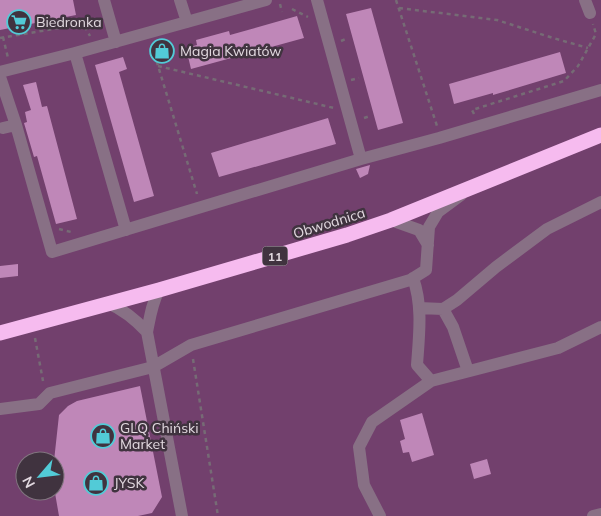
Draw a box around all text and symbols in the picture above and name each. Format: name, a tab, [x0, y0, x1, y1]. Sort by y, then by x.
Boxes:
supermarket icon: Biedronka	[6, 9, 32, 35]
place label: Biedronka	[36, 13, 102, 31]
shop icon: Magia Kwiatów	[149, 38, 175, 64]
place label: Magia Kwiatów	[180, 42, 282, 60]
street label: Obwodnica	[291, 204, 367, 242]
road number: 11	[262, 247, 288, 266]
place label: GLQ Chiński Market	[120, 419, 199, 453]
shop icon: GLQ Chiński Market	[90, 423, 116, 449]
north arrow	[15, 451, 65, 501]
shop icon: JYSK	[83, 470, 109, 496]
text: N	[18, 473, 39, 491]
place label: JYSK	[114, 474, 145, 492]

